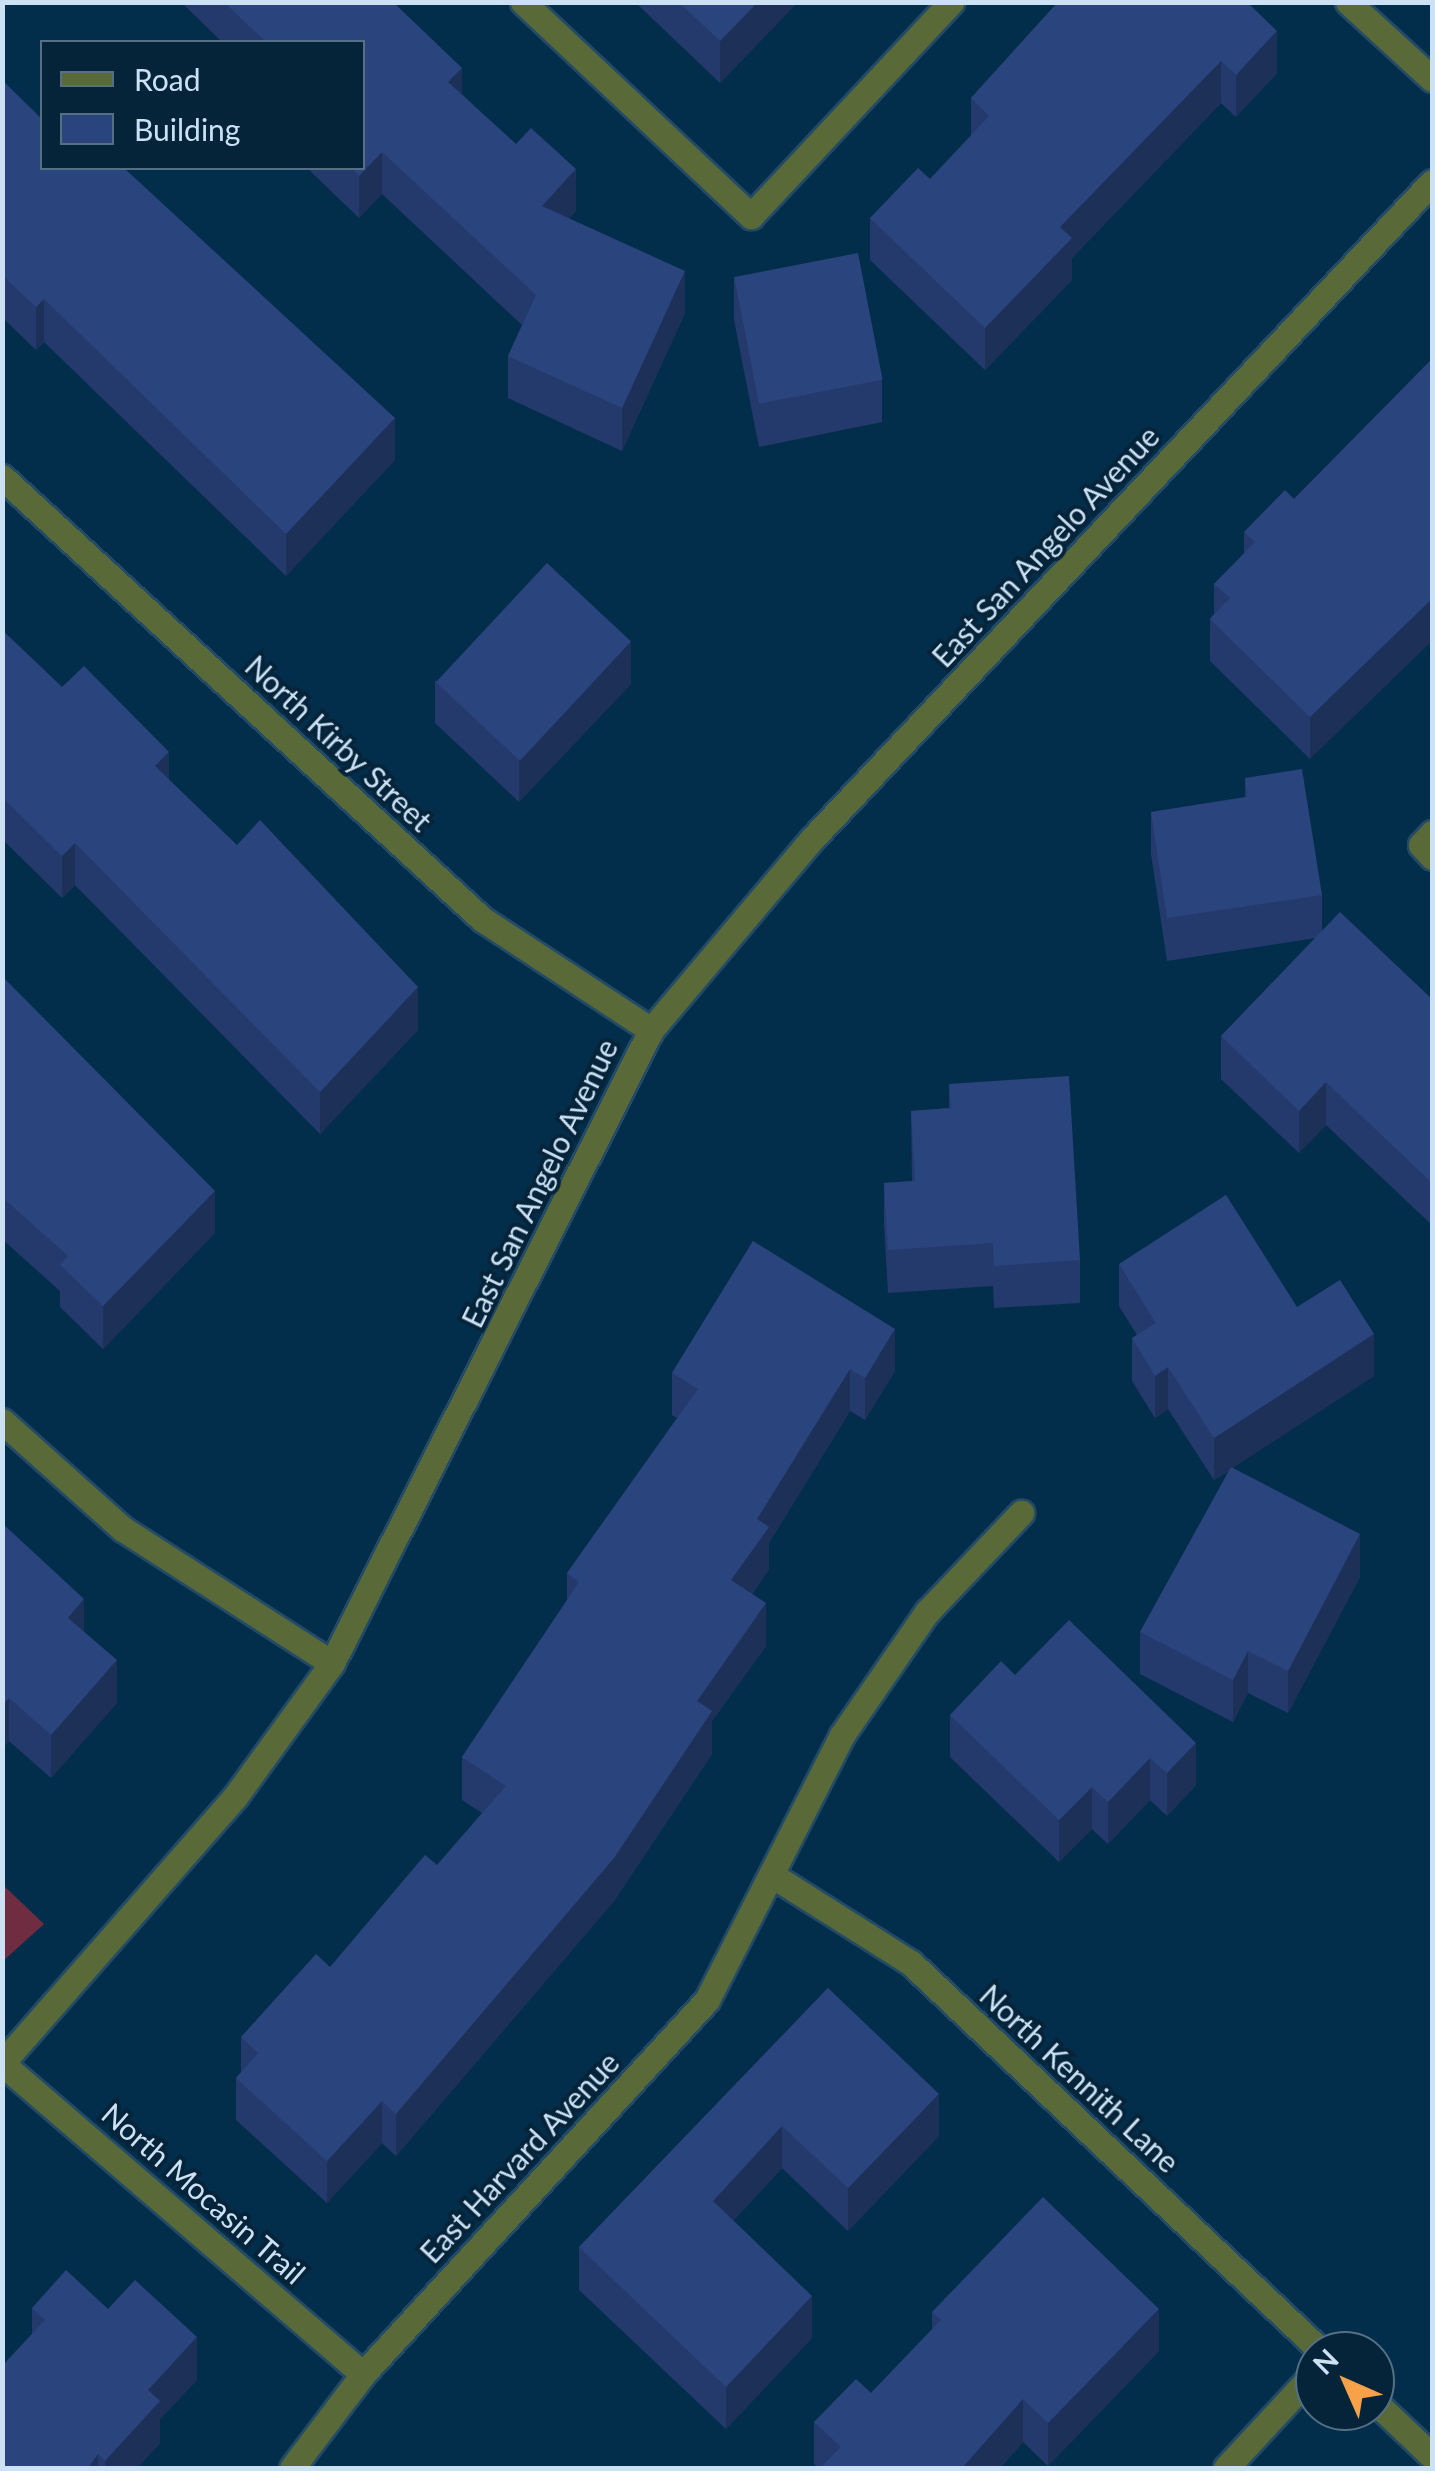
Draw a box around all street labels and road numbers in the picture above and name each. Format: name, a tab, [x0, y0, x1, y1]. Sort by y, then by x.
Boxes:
street label: East San Angelo Avenue	[923, 417, 1167, 675]
street label: North Kirby Street	[238, 647, 440, 839]
street label: East San Angelo Avenue	[453, 1032, 625, 1334]
street label: North Kennith Lane	[973, 1977, 1187, 2179]
street label: East Harvard Avenue	[412, 2044, 626, 2270]
street label: North Mocasin Trail	[95, 2095, 313, 2291]

